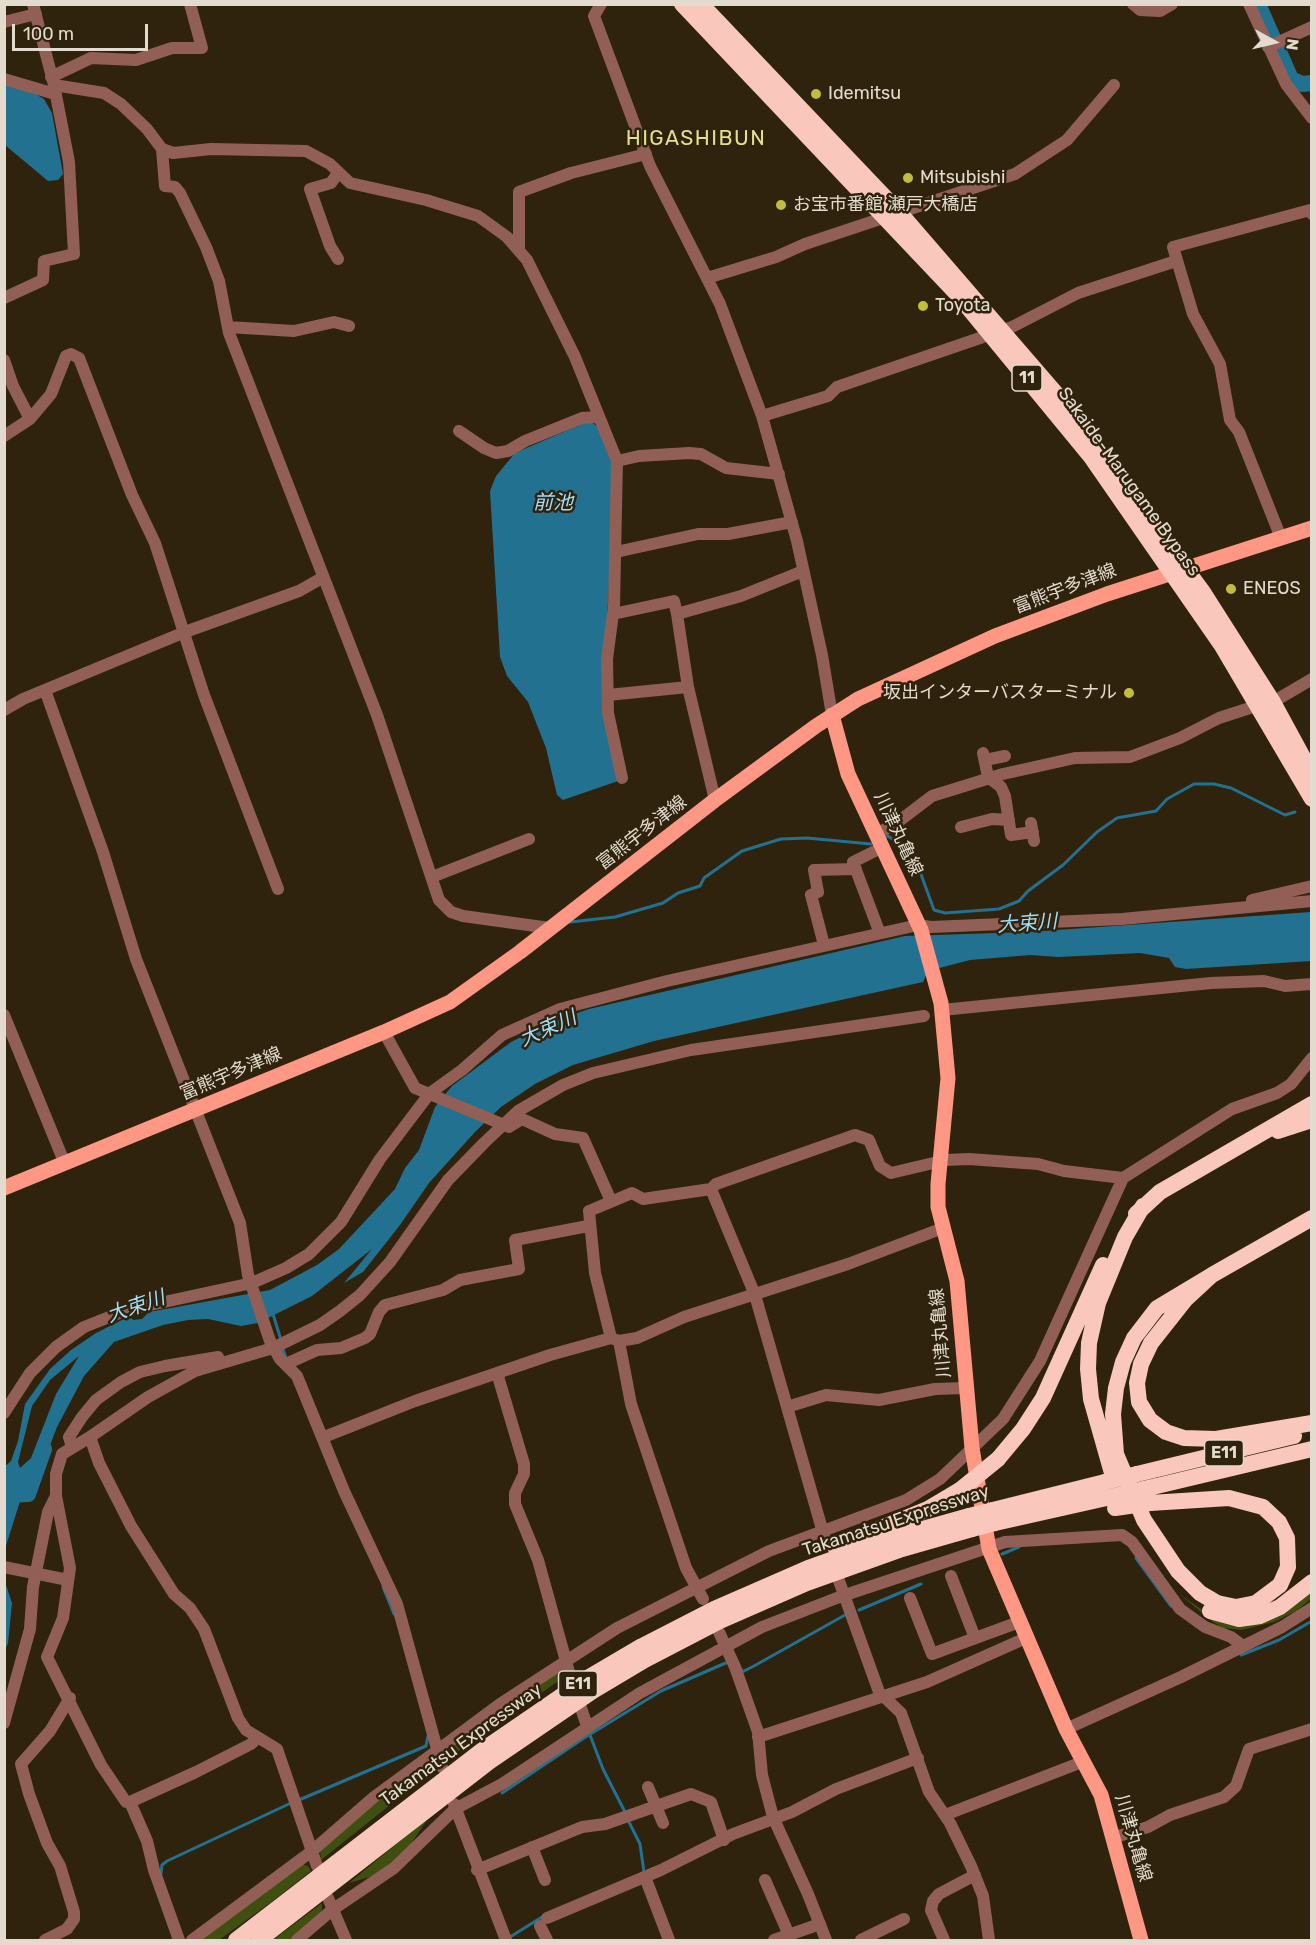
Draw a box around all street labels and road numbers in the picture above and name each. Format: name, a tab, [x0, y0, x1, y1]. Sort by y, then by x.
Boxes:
road number: 11	[1012, 365, 1042, 391]
street label: Sakaide-Marugame Bypass	[1053, 383, 1205, 581]
street label: 富熊宇多津線	[1011, 560, 1119, 618]
street label: 川津丸亀線	[869, 789, 927, 879]
street label: 富熊宇多津線	[593, 791, 691, 875]
street label: 富熊宇多津線	[177, 1043, 285, 1105]
street label: 川津丸亀線	[926, 1287, 956, 1379]
road number: E11	[1204, 1440, 1244, 1466]
street label: Takamatsu Expressway	[800, 1481, 992, 1561]
road number: E11	[558, 1671, 598, 1697]
street label: Takamatsu Expressway	[376, 1679, 546, 1811]
street label: 川津丸亀線	[1110, 1792, 1156, 1884]

